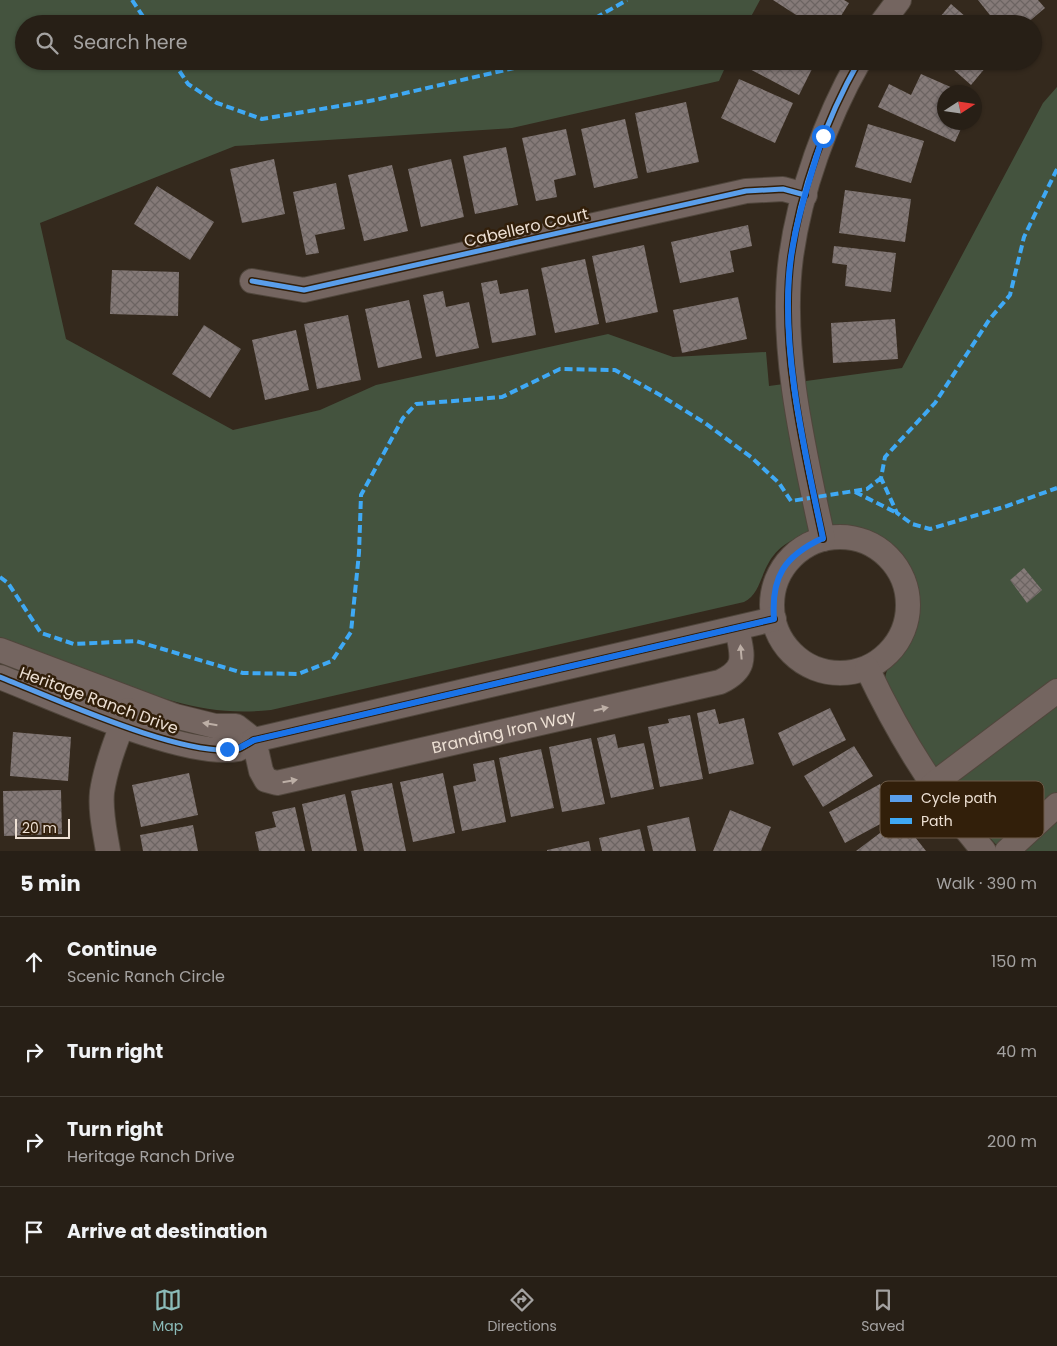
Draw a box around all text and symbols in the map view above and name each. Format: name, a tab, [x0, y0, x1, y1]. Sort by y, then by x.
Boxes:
search box	[15, 15, 1042, 70]
icon: search	[33, 29, 61, 57]
text: Search here	[73, 29, 187, 56]
north arrow	[937, 85, 982, 130]
route start	[812, 125, 835, 148]
street label: Cabellero Court	[462, 202, 591, 253]
one-way arrow	[736, 644, 744, 660]
street label: Heritage Ranch Drive	[16, 661, 182, 740]
street label: Branding Iron Way	[430, 704, 578, 759]
one-way arrow	[594, 705, 609, 713]
one-way arrow	[202, 720, 218, 728]
route end	[216, 738, 239, 761]
one-way arrow	[282, 777, 298, 785]
legend	[880, 781, 1044, 838]
text: Cycle path	[921, 788, 997, 808]
text: Path	[921, 811, 953, 831]
scale bar	[15, 816, 70, 839]
text: 20 m	[22, 818, 57, 838]
text: 5 min	[20, 869, 81, 898]
text: Walk · 390 m	[936, 872, 1037, 895]
text: Continue	[67, 936, 157, 963]
icon: ahead	[20, 948, 48, 976]
text: 150 m	[991, 950, 1037, 973]
text: Scenic Ranch Circle	[67, 965, 225, 988]
icon: right	[20, 1038, 48, 1066]
text: Turn right	[67, 1038, 163, 1065]
text: 40 m	[996, 1040, 1037, 1063]
text: Turn right	[67, 1116, 163, 1143]
icon: right	[20, 1128, 48, 1156]
text: 200 m	[987, 1130, 1037, 1153]
text: Heritage Ranch Drive	[67, 1145, 235, 1168]
icon: arrive	[20, 1218, 48, 1246]
text: Arrive at destination	[67, 1218, 268, 1245]
tab: Map	[152, 1286, 183, 1337]
tab: Directions	[487, 1286, 557, 1337]
tab: Saved	[861, 1286, 905, 1337]

